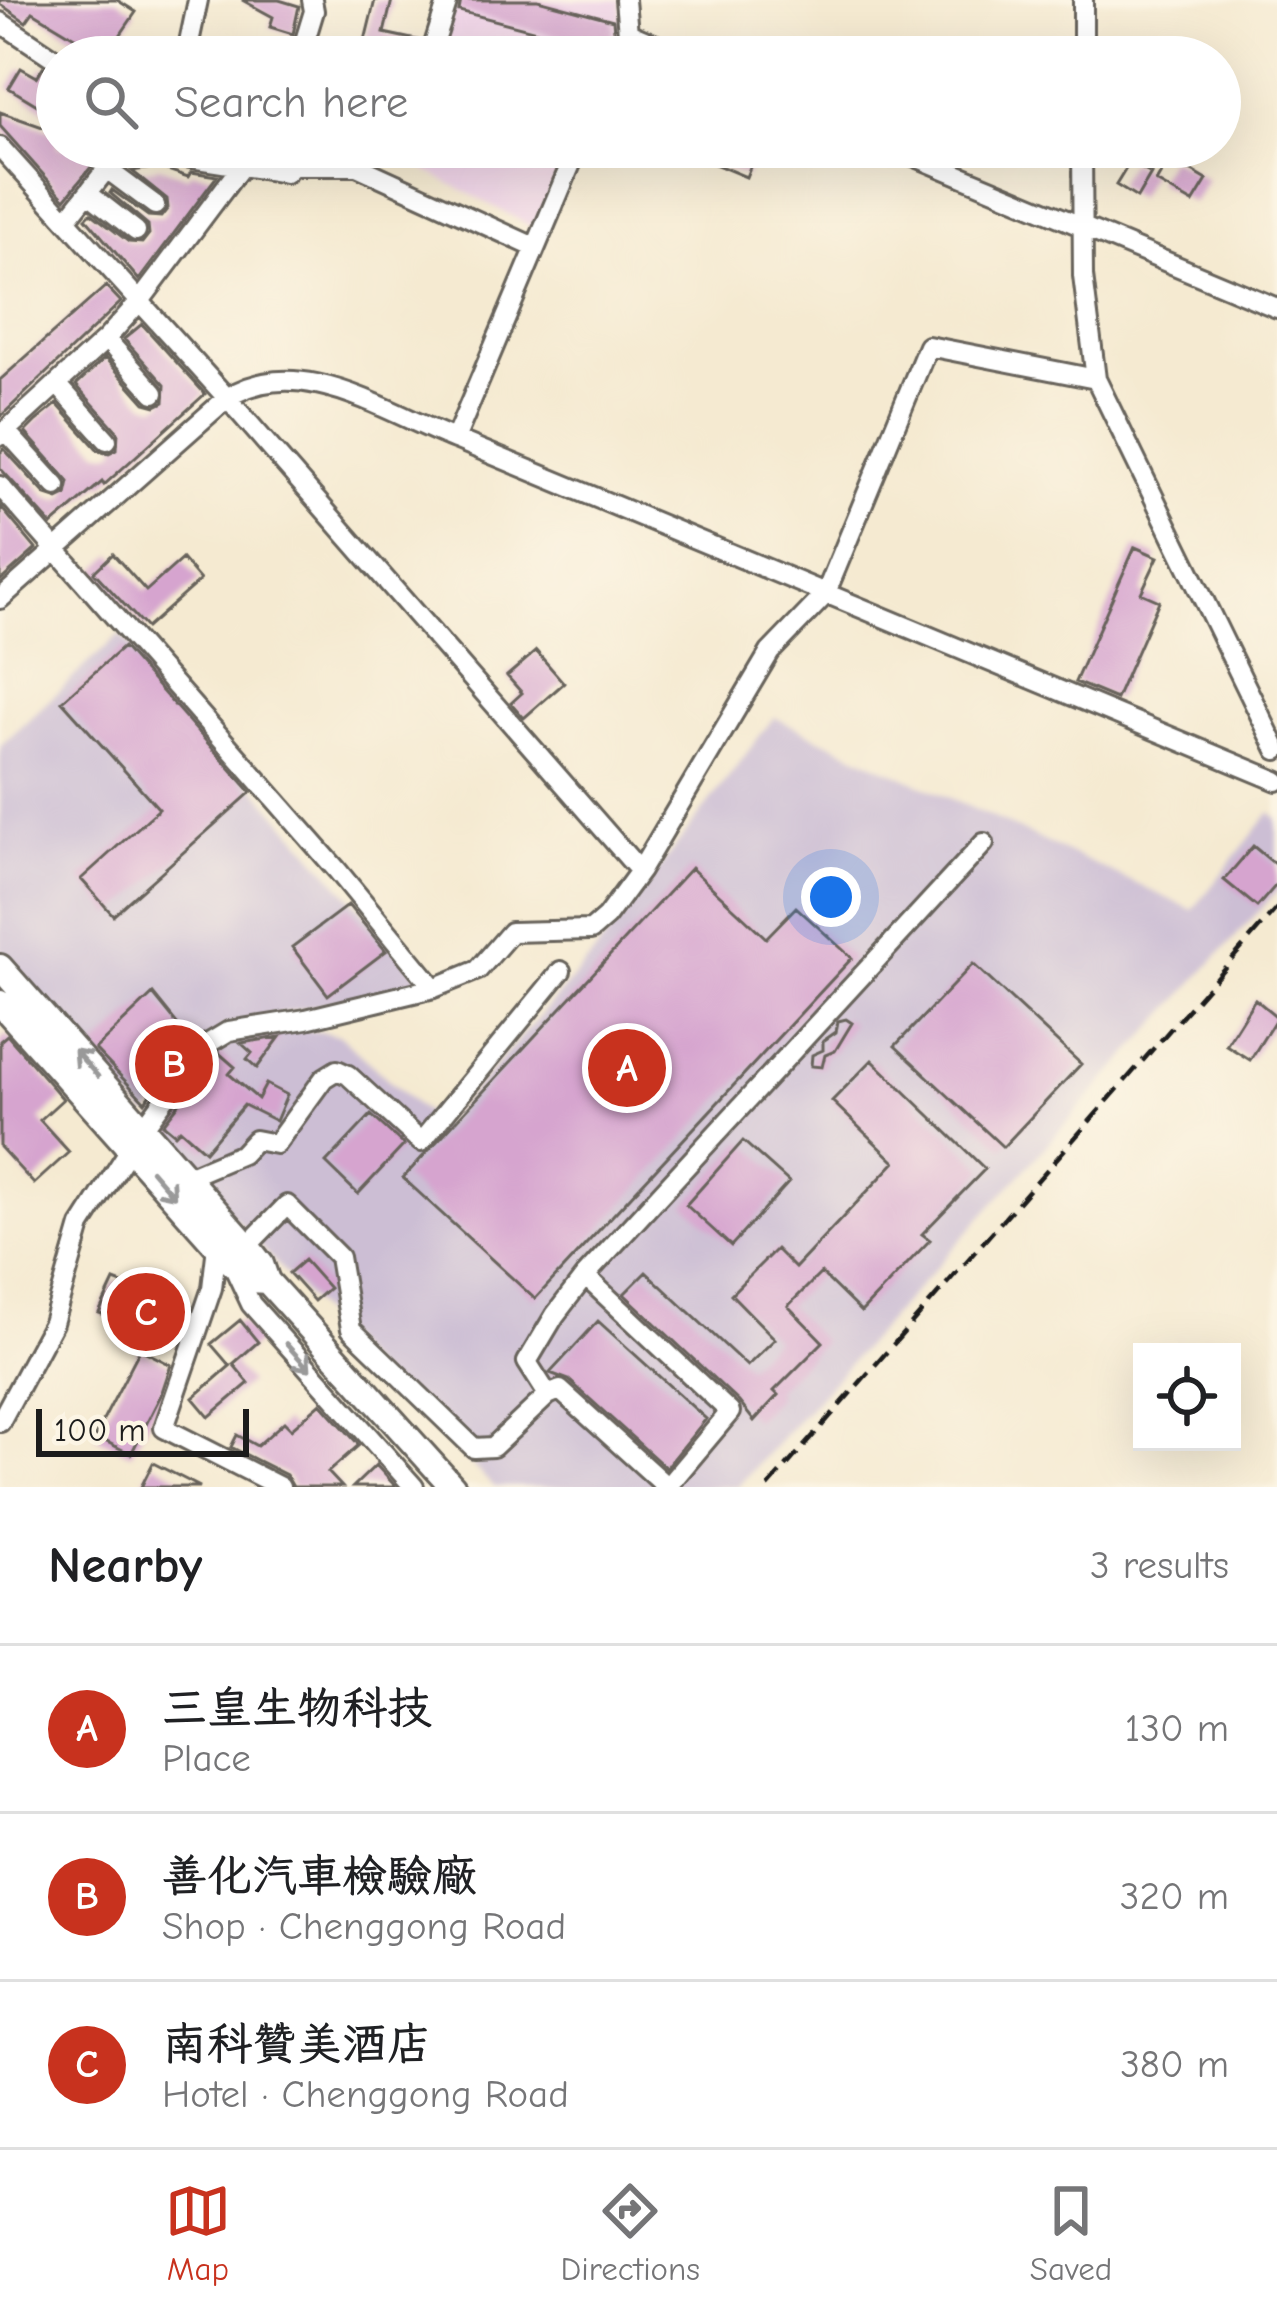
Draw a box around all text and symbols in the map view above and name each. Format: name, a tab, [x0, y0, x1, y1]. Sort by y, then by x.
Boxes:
search box	[36, 36, 1241, 168]
icon: search	[78, 69, 144, 135]
text: Search here	[174, 76, 408, 128]
your location	[801, 867, 861, 927]
pin: B	[135, 1019, 213, 1109]
pin: A	[588, 1023, 666, 1113]
one-way arrow	[73, 1048, 100, 1078]
one-way arrow	[148, 1168, 176, 1199]
pin: C	[107, 1267, 185, 1357]
one-way arrow	[284, 1341, 311, 1371]
map controls	[1133, 1343, 1241, 1451]
button: locate	[1133, 1343, 1241, 1451]
scale bar	[36, 1403, 249, 1456]
text: 100 m	[54, 1411, 146, 1449]
text: Nearby	[48, 1536, 202, 1595]
text: 3 results	[1090, 1543, 1229, 1588]
text: 三皇生物科技	[162, 1682, 432, 1734]
text: A	[76, 1706, 98, 1751]
text: 130 m	[1125, 1706, 1229, 1751]
text: Place	[162, 1736, 251, 1781]
text: 善化汽車檢驗廠	[162, 1850, 477, 1902]
text: B	[75, 1874, 99, 1919]
text: 320 m	[1120, 1874, 1229, 1919]
text: Shop · Chenggong Road	[162, 1904, 566, 1949]
text: 南科贊美酒店	[162, 2018, 432, 2070]
text: C	[75, 2042, 99, 2087]
text: 380 m	[1120, 2042, 1229, 2087]
text: Hotel · Chenggong Road	[162, 2072, 569, 2117]
tab: Map	[165, 2178, 231, 2288]
tab: Directions	[561, 2178, 700, 2288]
tab: Saved	[1030, 2178, 1112, 2288]

